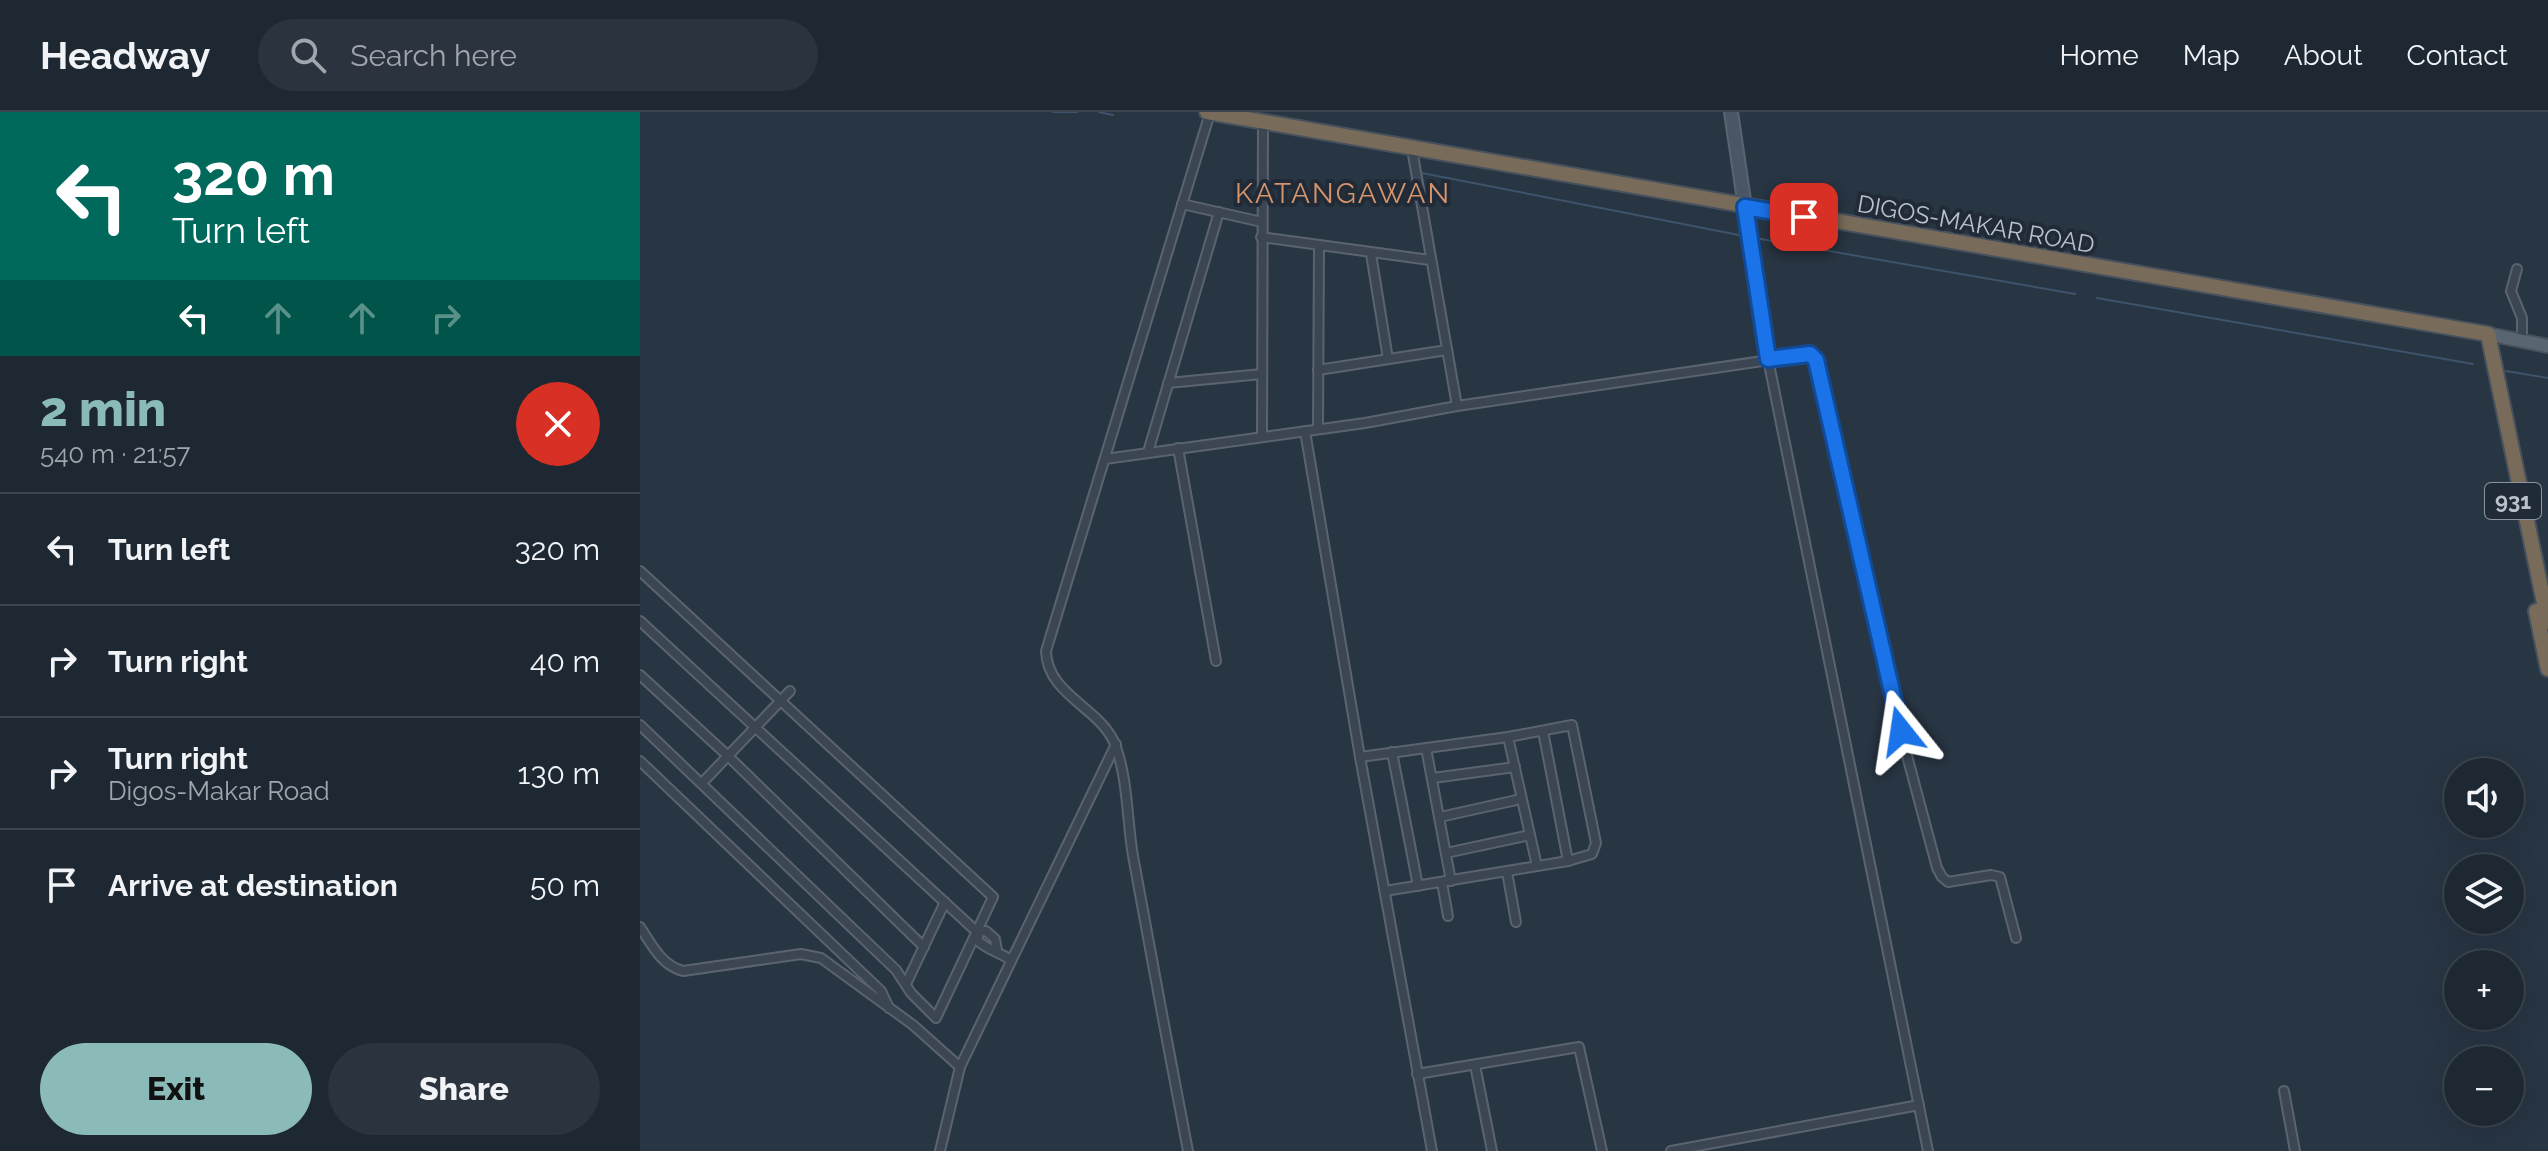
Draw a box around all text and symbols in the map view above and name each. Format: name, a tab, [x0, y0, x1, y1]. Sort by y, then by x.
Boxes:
search box	[258, 19, 818, 91]
text: Headway	[40, 33, 210, 78]
icon: search	[286, 33, 330, 77]
text: Search here	[350, 38, 517, 73]
text: Home	[2059, 39, 2139, 72]
text: Map	[2183, 39, 2240, 72]
text: About	[2284, 39, 2363, 72]
text: Contact	[2407, 39, 2508, 72]
text: 320 m	[172, 142, 335, 208]
icon: left	[40, 144, 144, 248]
district label: KATANGAWAN	[1235, 177, 1451, 210]
pin	[1770, 183, 1838, 251]
street label: DIGOS-MAKAR ROAD	[1855, 189, 2097, 259]
icon: arrive	[1782, 195, 1826, 239]
text: Turn left	[172, 209, 310, 251]
icon: left	[172, 296, 216, 340]
icon: ahead	[256, 296, 300, 340]
icon: ahead	[340, 296, 384, 340]
icon: right	[424, 296, 468, 340]
text: 2 min	[40, 381, 166, 437]
button: close	[516, 382, 600, 466]
text: 540 m · 21:57	[40, 439, 191, 469]
road number: 931	[2485, 483, 2541, 519]
icon: left	[40, 527, 84, 571]
text: Turn left	[108, 532, 230, 567]
text: 320 m	[515, 532, 600, 567]
icon: right	[40, 639, 84, 683]
text: Turn right	[108, 644, 248, 679]
text: 40 m	[530, 644, 600, 679]
position arrow	[1859, 689, 1943, 773]
text: Turn right	[108, 741, 248, 776]
icon: right	[40, 751, 84, 795]
text: 130 m	[518, 756, 600, 791]
map controls	[2444, 758, 2524, 1126]
button: sound	[2444, 758, 2524, 838]
text: Digos-Makar Road	[108, 776, 330, 806]
button: layers	[2444, 854, 2524, 934]
icon: arrive	[40, 863, 84, 907]
text: Arrive at destination	[108, 868, 398, 903]
text: 50 m	[530, 868, 600, 903]
button: +	[2444, 950, 2524, 1030]
button: Exit	[40, 1043, 312, 1135]
button: Share	[328, 1043, 600, 1135]
button: −	[2444, 1046, 2524, 1126]

